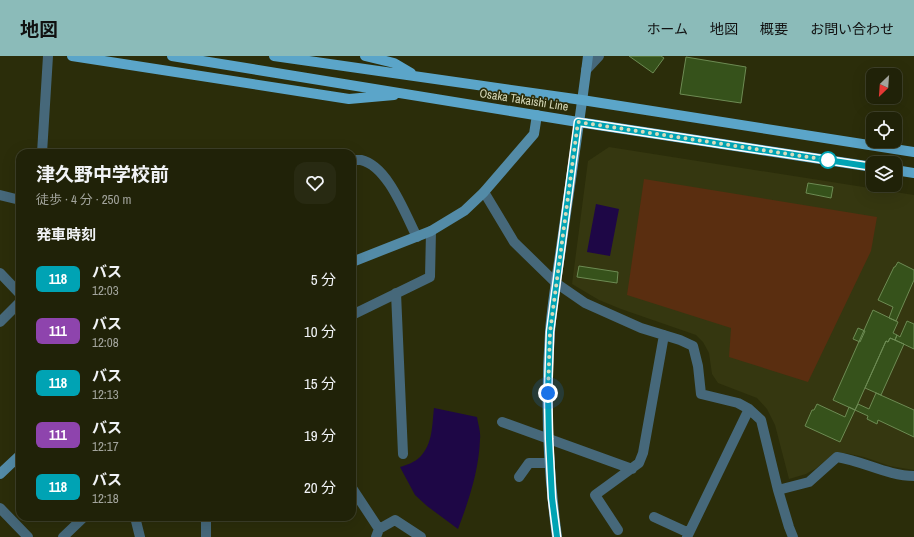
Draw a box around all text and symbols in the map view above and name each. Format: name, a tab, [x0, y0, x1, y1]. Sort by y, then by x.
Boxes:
text: 地図	[20, 16, 58, 42]
text: ホーム	[646, 20, 688, 38]
text: 地図	[710, 20, 738, 38]
text: 概要	[760, 20, 788, 38]
text: お問い合わせ	[810, 20, 894, 38]
north arrow	[866, 68, 902, 104]
map controls	[866, 68, 902, 192]
street label: Osaka Takaishi Line	[478, 85, 570, 115]
button: locate	[866, 112, 902, 148]
unlabelled marker	[819, 151, 837, 169]
button: layers	[866, 156, 902, 192]
text: 津久野中学校前	[36, 161, 169, 187]
button: heart	[294, 162, 336, 204]
text: 徒歩 · 4 分 · 250 m	[36, 191, 131, 208]
text: 発車時刻	[36, 224, 96, 245]
text: バス	[92, 261, 122, 282]
text: 5 分	[311, 269, 336, 290]
text: 118	[49, 270, 67, 288]
text: 12:03	[92, 282, 119, 299]
text: バス	[92, 313, 122, 334]
text: 10 分	[304, 321, 336, 342]
text: 111	[49, 322, 67, 340]
text: 12:08	[92, 334, 119, 351]
text: バス	[92, 365, 122, 386]
text: 15 分	[304, 373, 336, 394]
text: 118	[49, 374, 67, 392]
your location	[538, 383, 558, 403]
text: 12:13	[92, 386, 119, 403]
text: バス	[92, 417, 122, 438]
text: 19 分	[304, 425, 336, 446]
text: 111	[49, 426, 67, 444]
text: 12:17	[92, 438, 119, 455]
text: バス	[92, 469, 122, 490]
text: 20 分	[304, 477, 336, 498]
text: 118	[49, 478, 67, 496]
text: 12:18	[92, 490, 119, 507]

